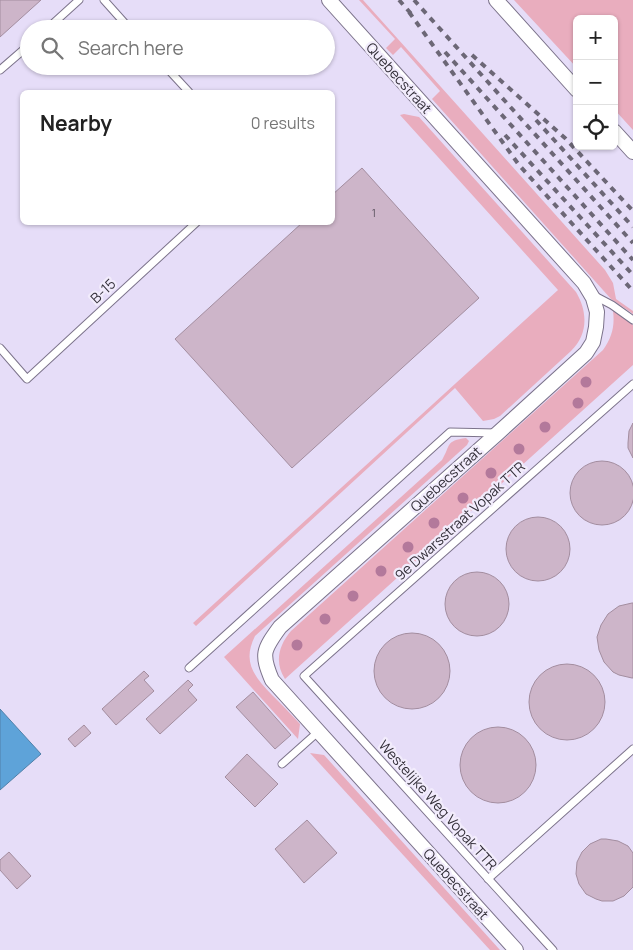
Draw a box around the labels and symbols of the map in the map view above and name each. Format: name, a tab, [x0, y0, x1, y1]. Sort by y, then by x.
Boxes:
street label: Quebecstraat	[362, 38, 437, 118]
house number: 1	[372, 205, 376, 220]
street label: B-15	[86, 274, 119, 307]
street label: Quebecstraat	[406, 441, 486, 516]
street label: 9e Dwarsstraat Vopak TTR	[390, 457, 529, 584]
street label: Westelijke Weg Vopak TTR	[375, 736, 502, 874]
street label: Quebecstraat	[419, 844, 494, 924]

